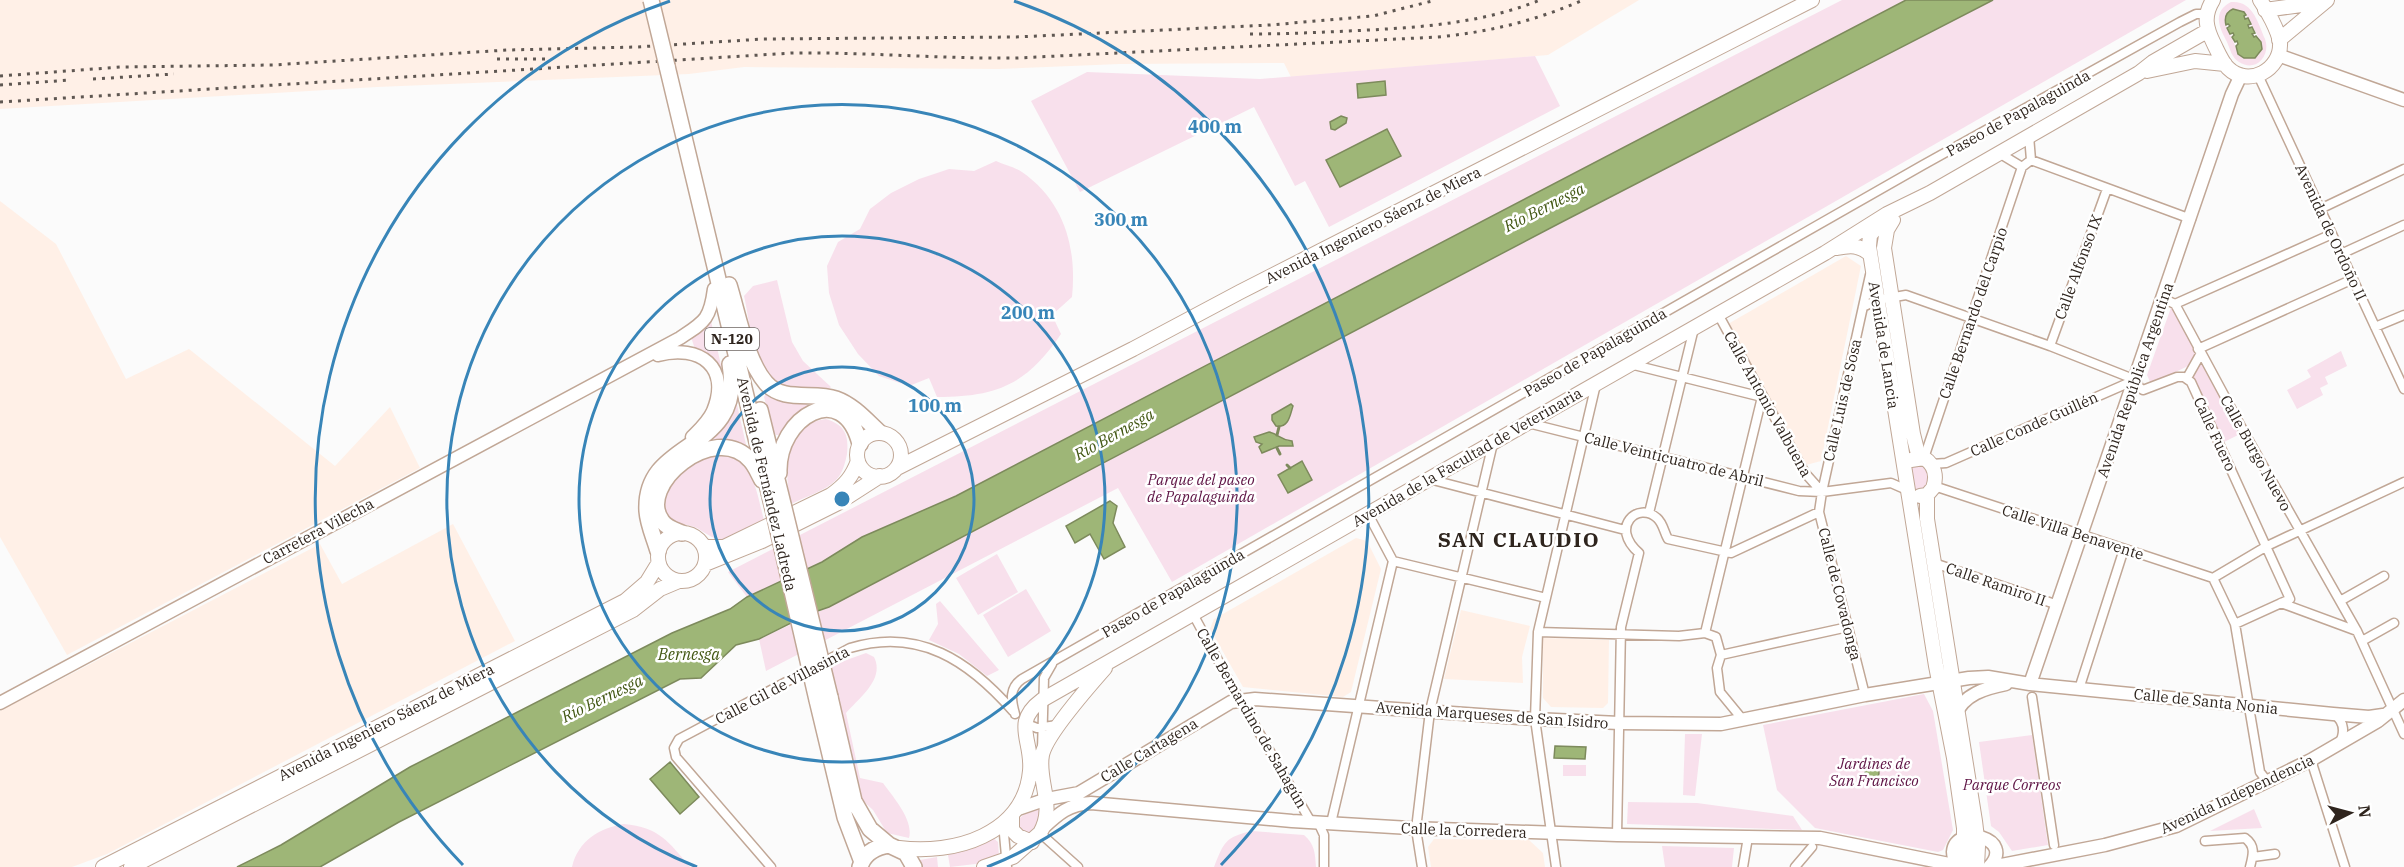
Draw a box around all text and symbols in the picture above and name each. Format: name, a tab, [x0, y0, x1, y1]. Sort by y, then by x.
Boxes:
street label: Paseo de Papalaguinda	[1943, 65, 2093, 161]
text: 400 m	[1188, 115, 1243, 138]
street label: Avenida de Ordoño II	[2291, 161, 2371, 303]
street label: Avenida Ingeniero Sáenz de Miera	[1262, 162, 1484, 288]
water label: Río Bernesga	[1499, 178, 1588, 236]
text: 300 m	[1094, 208, 1149, 231]
street label: Calle Alfonso IX	[2050, 212, 2106, 322]
street label: Calle Bernardo del Carpio	[1935, 225, 2011, 401]
street label: Avenida de Lancia	[1865, 280, 1903, 410]
street label: Avenida República Argentina	[2093, 280, 2177, 480]
text: 200 m	[1001, 301, 1056, 324]
street label: Paseo de Papalaguinda	[1520, 303, 1670, 401]
road number: N-120	[705, 328, 759, 350]
street label: Calle Antonio Valbuena	[1720, 328, 1816, 480]
street label: Calle Luis de Sosa	[1819, 337, 1865, 463]
street label: Avenida de Fernández Ladreda	[733, 375, 801, 593]
street label: Avenida de la Facultad de Veterinaria	[1349, 383, 1585, 531]
street label: Calle Conde Guillén	[1967, 387, 2101, 461]
street label: Calle Burgo Nuevo	[2216, 392, 2296, 514]
text: 100 m	[908, 394, 963, 417]
street label: Calle Fuero	[2190, 394, 2240, 474]
water label: Río Bernesga	[1070, 404, 1158, 465]
street label: Calle Veinticuatro de Abril	[1582, 427, 1766, 491]
park label: Parque del paseo de Papalaguinda	[1146, 470, 1256, 506]
centre of rings	[832, 489, 852, 509]
street label: Carretera Vilecha	[259, 494, 377, 568]
street label: Calle Villa Benavente	[2000, 500, 2146, 564]
district label: SAN CLAUDIO	[1438, 525, 1600, 553]
street label: Calle de Covadonga	[1814, 526, 1866, 662]
street label: Paseo de Papalaguinda	[1098, 544, 1248, 642]
street label: Calle Ramiro II	[1943, 558, 2049, 610]
street label: Calle Bernardino de Sahagún	[1193, 624, 1312, 812]
street label: Calle Gil de Villasinta	[712, 642, 852, 728]
water label: Bernesga	[657, 644, 720, 664]
street label: Avenida Ingeniero Sáenz de Miera	[275, 659, 497, 785]
water label: Río Bernesga	[557, 670, 646, 727]
street label: Calle de Santa Nonia	[2133, 684, 2279, 718]
street label: Avenida Marqueses de San Isidro	[1375, 697, 1609, 733]
street label: Calle Cartagena	[1097, 713, 1201, 787]
street label: Avenida Independencia	[2157, 750, 2317, 838]
park label: Jardines de San Francisco	[1828, 754, 1919, 790]
park label: Parque Correos	[1962, 775, 2061, 794]
north arrow	[2320, 783, 2380, 843]
text: N	[2354, 804, 2376, 819]
street label: Calle la Corredera	[1401, 818, 1527, 842]

